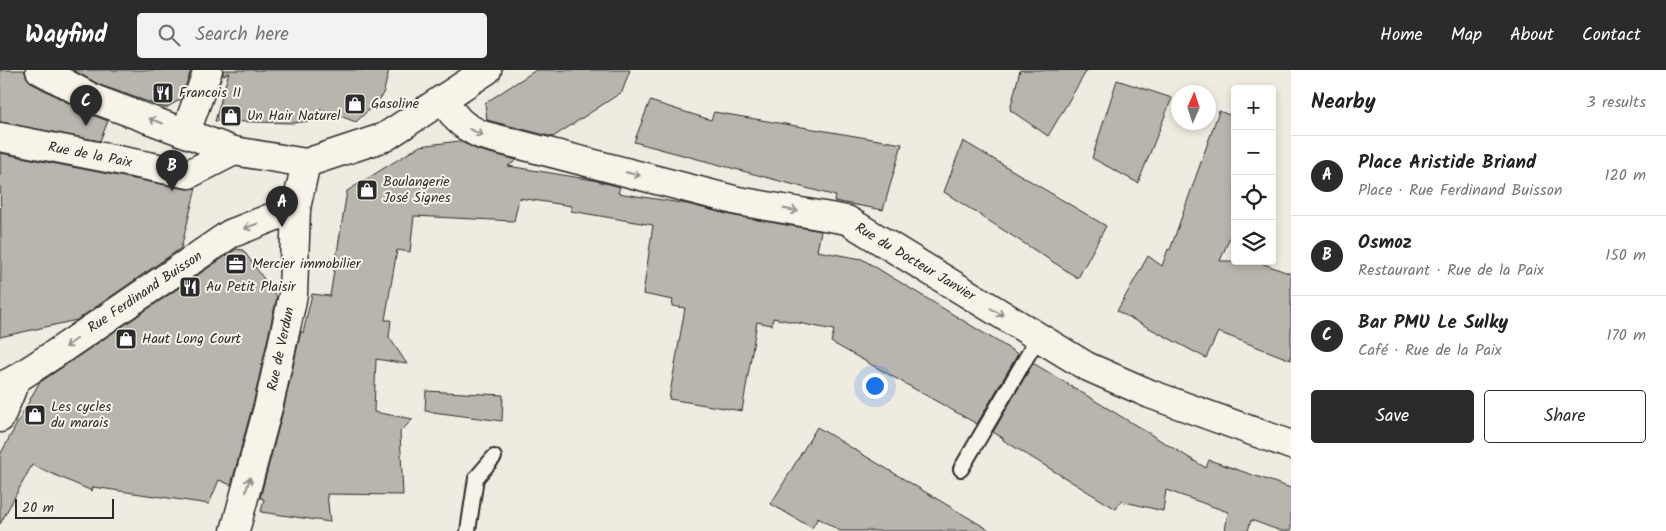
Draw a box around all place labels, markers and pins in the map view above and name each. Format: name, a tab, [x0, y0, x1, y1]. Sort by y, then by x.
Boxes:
restaurant icon: Francois II	[151, 81, 175, 105]
place label: Francois II	[179, 82, 241, 104]
pin: C	[70, 85, 102, 126]
shop icon: Gasoline	[343, 92, 367, 116]
place label: Gasoline	[371, 93, 420, 115]
shop icon: Un Hair Naturel	[219, 104, 243, 128]
place label: Un Hair Naturel	[247, 105, 341, 127]
pin: B	[156, 150, 188, 191]
place label: Boulangerie José Signes	[383, 171, 451, 209]
shop icon: Boulangerie José Signes	[355, 178, 379, 202]
pin: A	[266, 186, 298, 227]
office icon: Mercier immobilier	[224, 252, 248, 276]
place label: Mercier immobilier	[252, 253, 362, 275]
restaurant icon: Au Petit Plaisir	[178, 275, 202, 299]
place label: Au Petit Plaisir	[206, 276, 297, 298]
shop icon: Haut Long Court	[114, 327, 138, 351]
place label: Haut Long Court	[142, 328, 242, 350]
place label: Les cycles du marais	[51, 396, 111, 434]
shop icon: Les cycles du marais	[23, 403, 47, 427]

